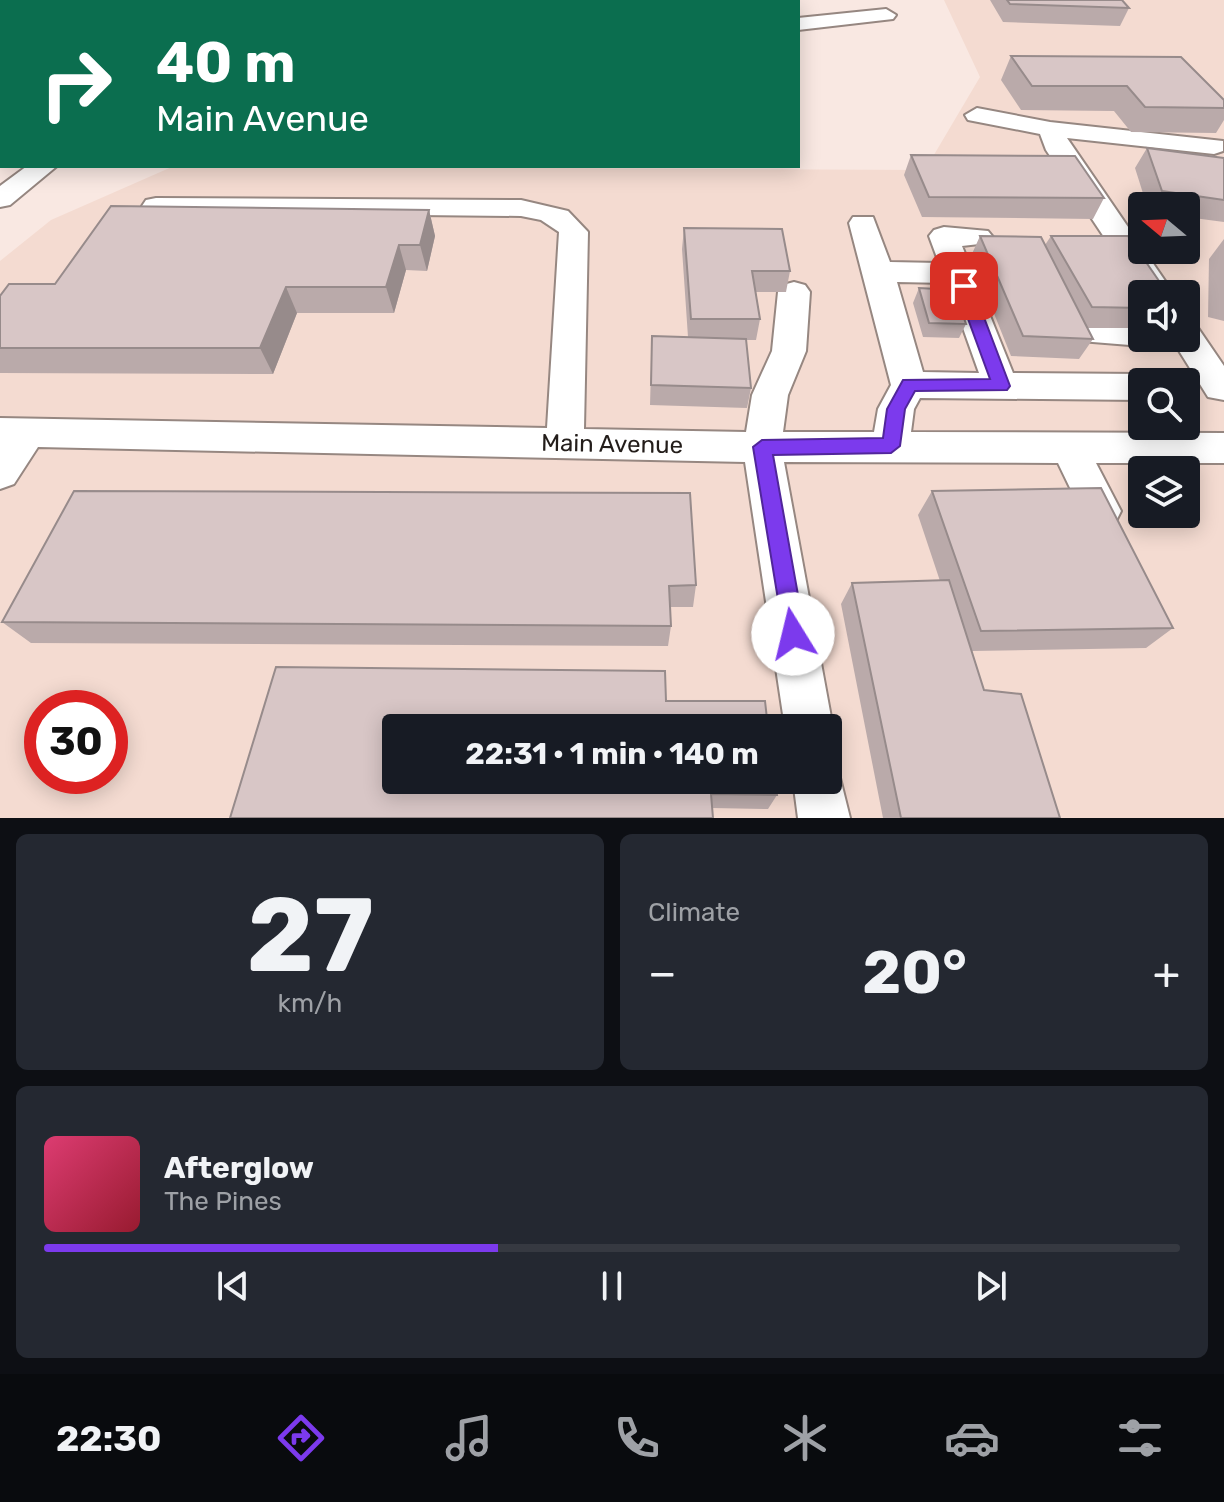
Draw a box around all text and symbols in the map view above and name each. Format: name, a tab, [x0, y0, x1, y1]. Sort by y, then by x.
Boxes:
text: 40 m	[156, 30, 296, 96]
icon: right	[24, 32, 128, 136]
text: Main Avenue	[156, 97, 369, 140]
north arrow	[1128, 192, 1200, 264]
map controls	[1128, 192, 1200, 528]
pin	[930, 252, 998, 320]
icon: arrive	[942, 264, 986, 308]
button: sound	[1128, 280, 1200, 352]
button: search	[1128, 368, 1200, 440]
street label: Main Avenue	[541, 429, 683, 459]
button: layers	[1128, 456, 1200, 528]
position arrow	[751, 592, 835, 676]
speed limit sign: 30	[24, 690, 128, 794]
text: 22:31 · 1 min · 140 m	[465, 736, 759, 772]
text: 27	[246, 874, 374, 997]
text: Climate	[648, 897, 740, 928]
text: 20°	[862, 937, 967, 1008]
text: −	[648, 947, 677, 999]
text: +	[1153, 947, 1180, 999]
text: km/h	[278, 988, 342, 1019]
text: Afterglow	[164, 1150, 314, 1186]
text: The Pines	[164, 1186, 282, 1217]
icon: previous	[211, 1264, 255, 1308]
icon: pause	[590, 1264, 634, 1308]
icon: next	[969, 1264, 1013, 1308]
icon: directions	[273, 1410, 329, 1466]
icon: music	[441, 1410, 497, 1466]
icon: phone	[609, 1410, 665, 1466]
icon: climate	[777, 1410, 833, 1466]
icon: car	[944, 1410, 1000, 1466]
icon: filters	[1112, 1410, 1168, 1466]
text: 22:30	[56, 1417, 161, 1460]

